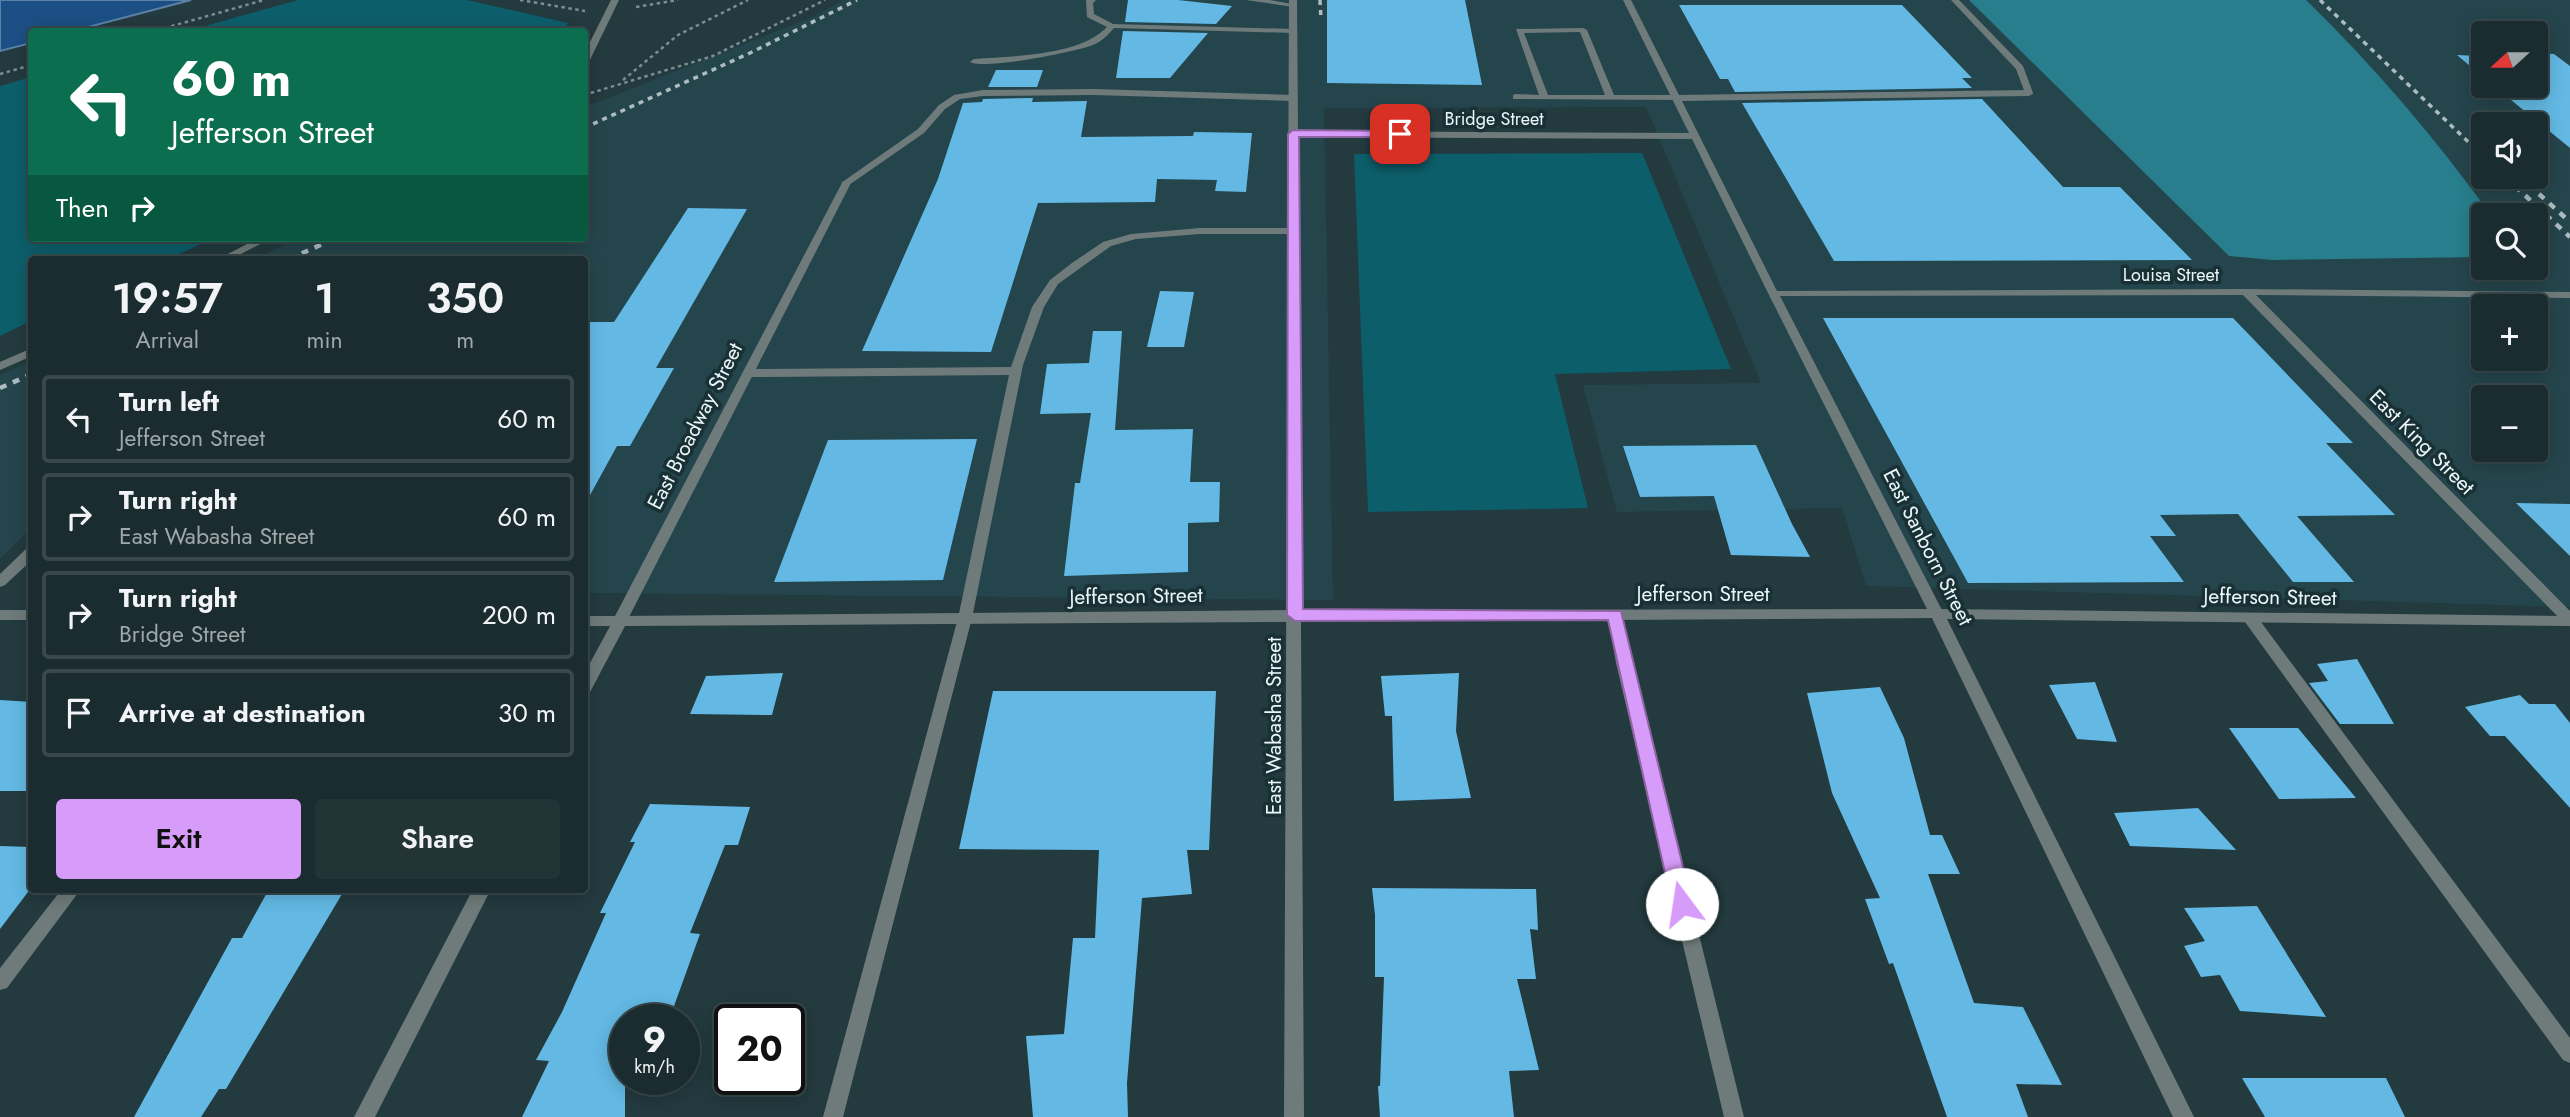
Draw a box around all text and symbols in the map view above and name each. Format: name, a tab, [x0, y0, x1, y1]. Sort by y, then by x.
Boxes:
north arrow	[2471, 21, 2548, 98]
map controls	[2471, 21, 2548, 462]
text: 60 m	[171, 44, 291, 114]
icon: left	[56, 56, 147, 147]
pin	[1370, 104, 1430, 164]
street label: Bridge Street	[1444, 106, 1544, 132]
text: Jefferson Street	[171, 109, 374, 155]
button: sound	[2471, 112, 2548, 189]
icon: arrive	[1381, 115, 1419, 153]
text: Then	[56, 189, 109, 227]
icon: right	[123, 189, 161, 227]
button: search	[2471, 203, 2548, 280]
street label: Louisa Street	[2123, 262, 2220, 288]
text: 19:57	[112, 268, 223, 329]
text: 1	[314, 268, 335, 329]
text: 350	[426, 268, 504, 329]
button: +	[2471, 294, 2548, 371]
text: Arrival	[136, 323, 199, 357]
text: min	[306, 323, 342, 357]
text: m	[456, 323, 474, 357]
street label: East Broadway Street	[640, 337, 750, 515]
text: Turn left	[119, 383, 219, 421]
street label: East King Street	[2363, 383, 2481, 501]
button: −	[2471, 385, 2548, 462]
icon: left	[60, 400, 98, 438]
text: 60 m	[497, 400, 556, 438]
text: Jefferson Street	[119, 421, 265, 455]
street label: East Sanborn Street	[1876, 463, 1980, 631]
text: Turn right	[119, 481, 237, 519]
icon: right	[60, 498, 98, 536]
text: 60 m	[497, 498, 556, 536]
text: East Wabasha Street	[119, 519, 314, 553]
text: Turn right	[119, 579, 237, 617]
street label: Jefferson Street	[1633, 579, 1770, 609]
street label: Jefferson Street	[1066, 580, 1203, 612]
street label: Jefferson Street	[2200, 581, 2337, 613]
icon: right	[60, 596, 98, 634]
text: 200 m	[482, 596, 556, 634]
text: Bridge Street	[119, 617, 246, 651]
street label: East Wabasha Street	[1259, 637, 1289, 815]
icon: arrive	[60, 694, 98, 732]
text: Arrive at destination	[119, 694, 366, 732]
text: 30 m	[498, 694, 556, 732]
button: Exit	[56, 799, 301, 879]
button: Share	[315, 799, 560, 879]
position arrow	[1645, 867, 1719, 941]
speed limit sign: 20	[714, 1004, 805, 1095]
text: 9	[643, 1015, 666, 1065]
text: km/h	[634, 1054, 675, 1080]

